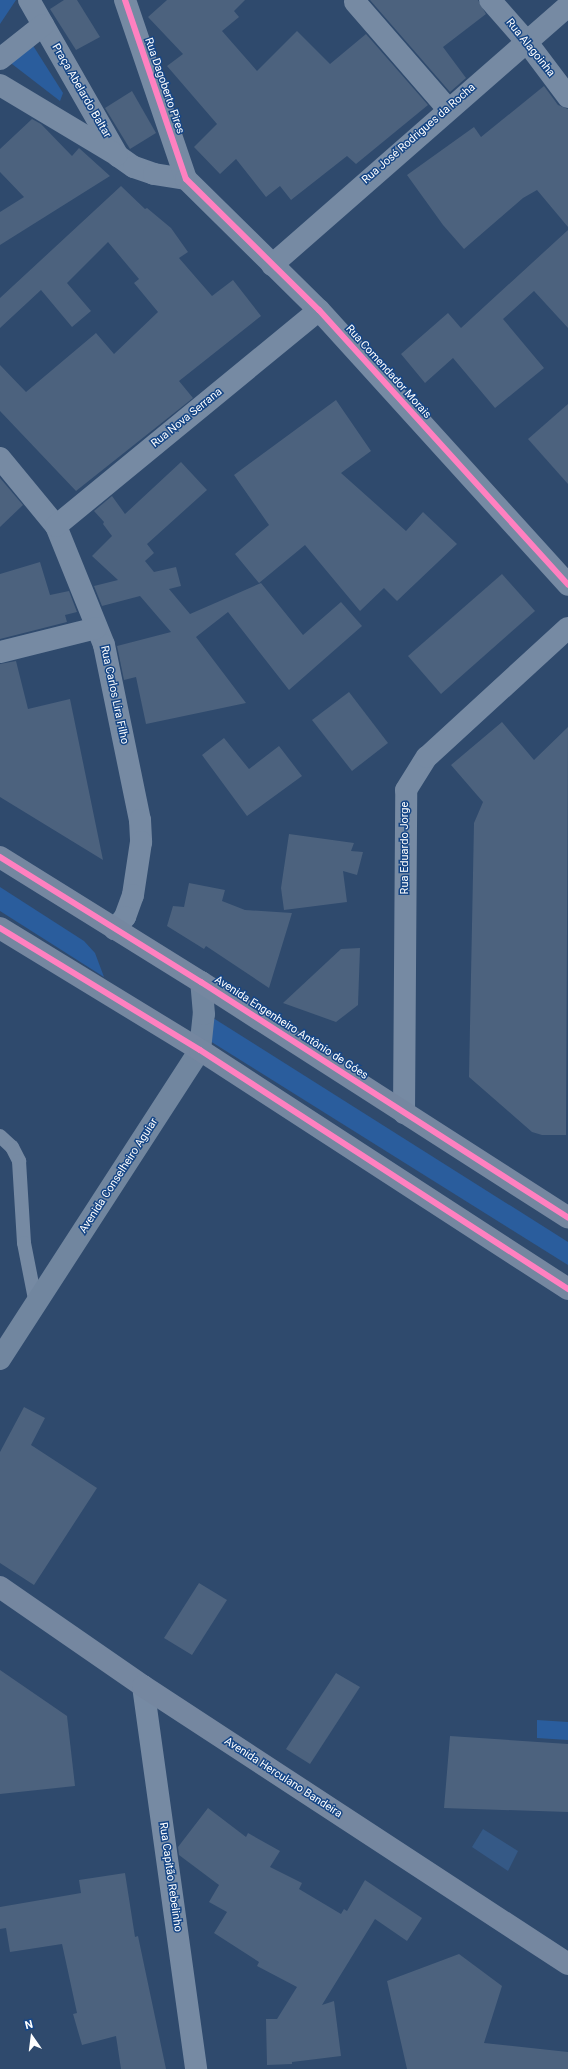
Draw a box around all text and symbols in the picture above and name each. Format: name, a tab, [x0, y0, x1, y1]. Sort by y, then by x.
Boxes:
street label: Rua Alagoinha	[503, 16, 557, 80]
street label: Rua Dagoberto Pires	[141, 36, 187, 136]
street label: Praça Abelardo Baltar	[49, 42, 113, 140]
street label: Rua José Rodrigues da Rocha	[360, 81, 478, 187]
street label: Rua Comendador Morais	[342, 322, 434, 422]
street label: Rua Nova Serrana	[149, 385, 225, 451]
street label: Rua Carlos Lira Filho	[97, 645, 131, 745]
street label: Rua Eduardo Jorge	[398, 802, 412, 894]
street label: Avenida Engenheiro Antônio de Góes	[212, 973, 370, 1083]
street label: Avenida Conselheiro Aguiar	[77, 1116, 161, 1236]
street label: Avenida Herculano Bandeira	[222, 1735, 344, 1821]
street label: Rua Capitão Rebelinho	[156, 1821, 184, 1933]
north arrow	[12, 2017, 52, 2057]
text: N	[24, 2018, 34, 2032]

